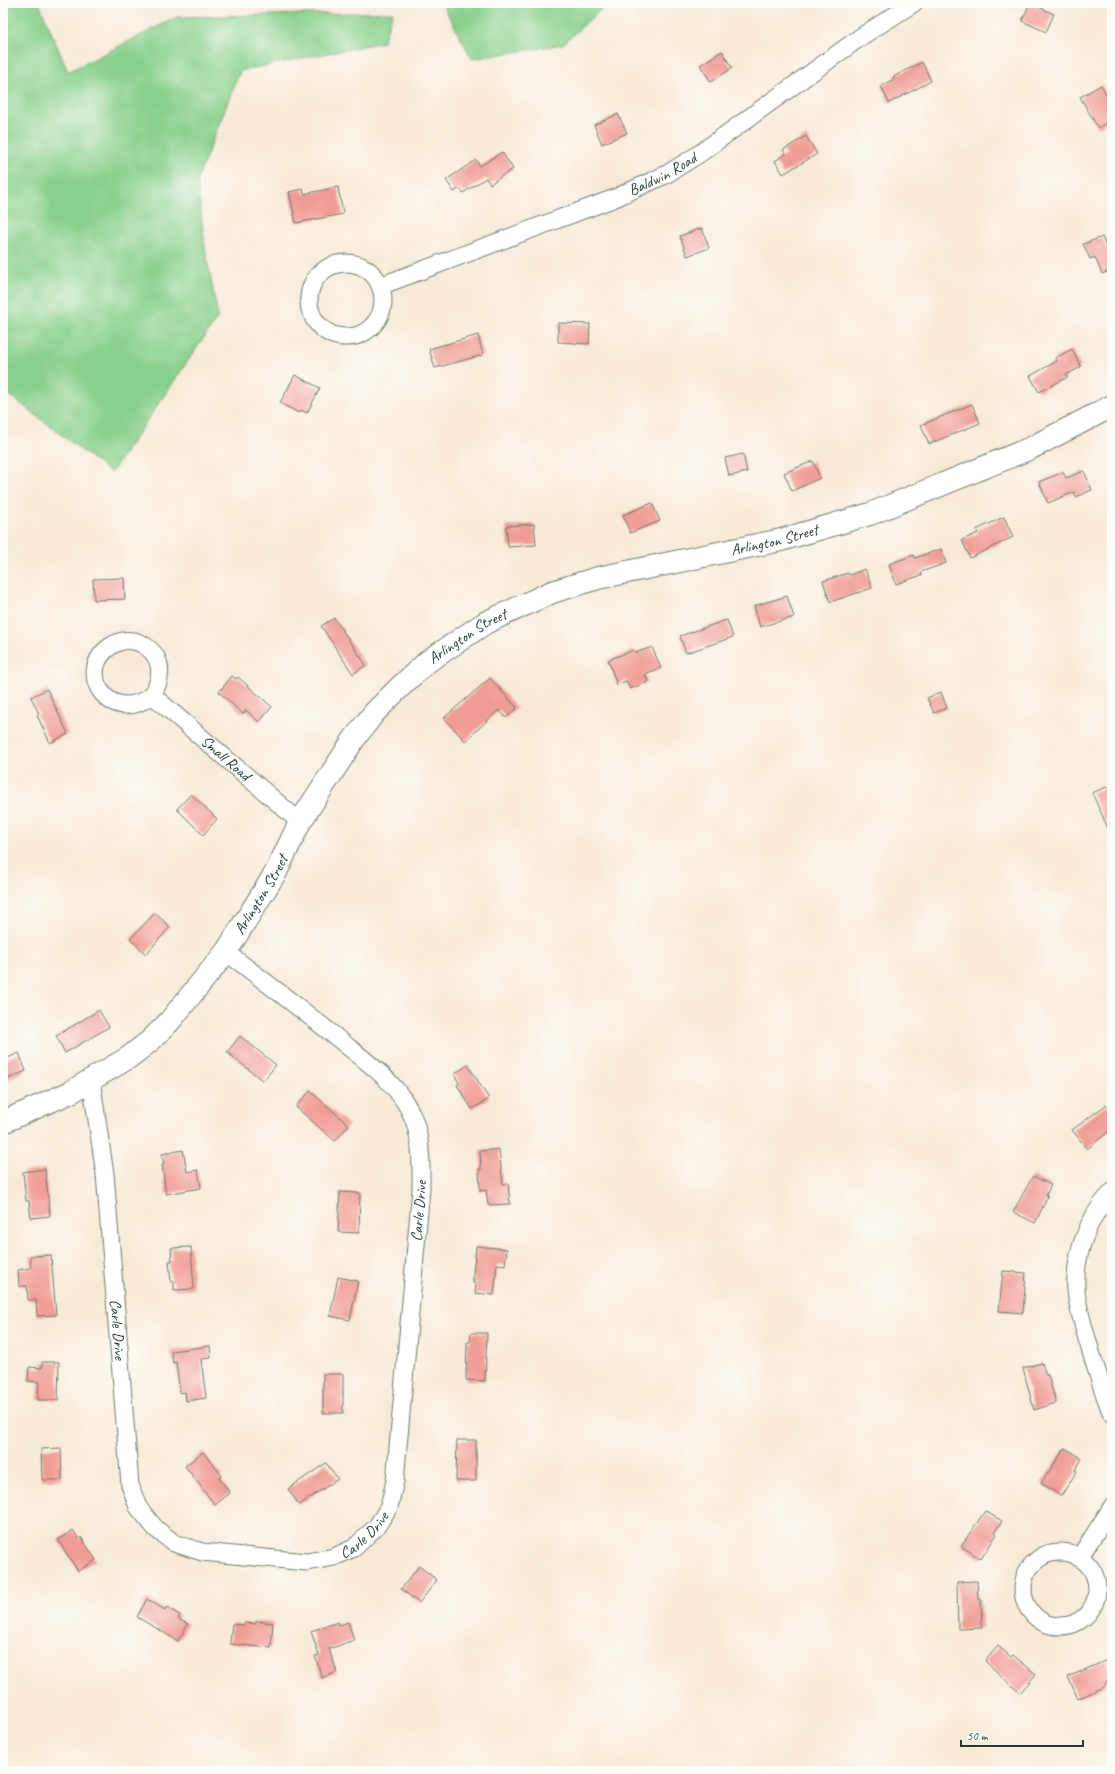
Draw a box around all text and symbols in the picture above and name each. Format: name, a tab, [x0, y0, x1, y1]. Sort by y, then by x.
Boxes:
street label: Baldwin Road	[625, 147, 702, 200]
street label: Arlington Street	[729, 519, 823, 560]
street label: Arlington Street	[424, 603, 512, 668]
street label: Small Road	[196, 731, 257, 787]
street label: Arlington Street	[230, 849, 294, 938]
street label: Carle Drive	[406, 1179, 431, 1242]
street label: Carle Drive	[105, 1298, 130, 1362]
street label: Carle Drive	[337, 1507, 394, 1563]
scale bar	[961, 1722, 1083, 1748]
text: 50 m	[967, 1728, 989, 1744]

